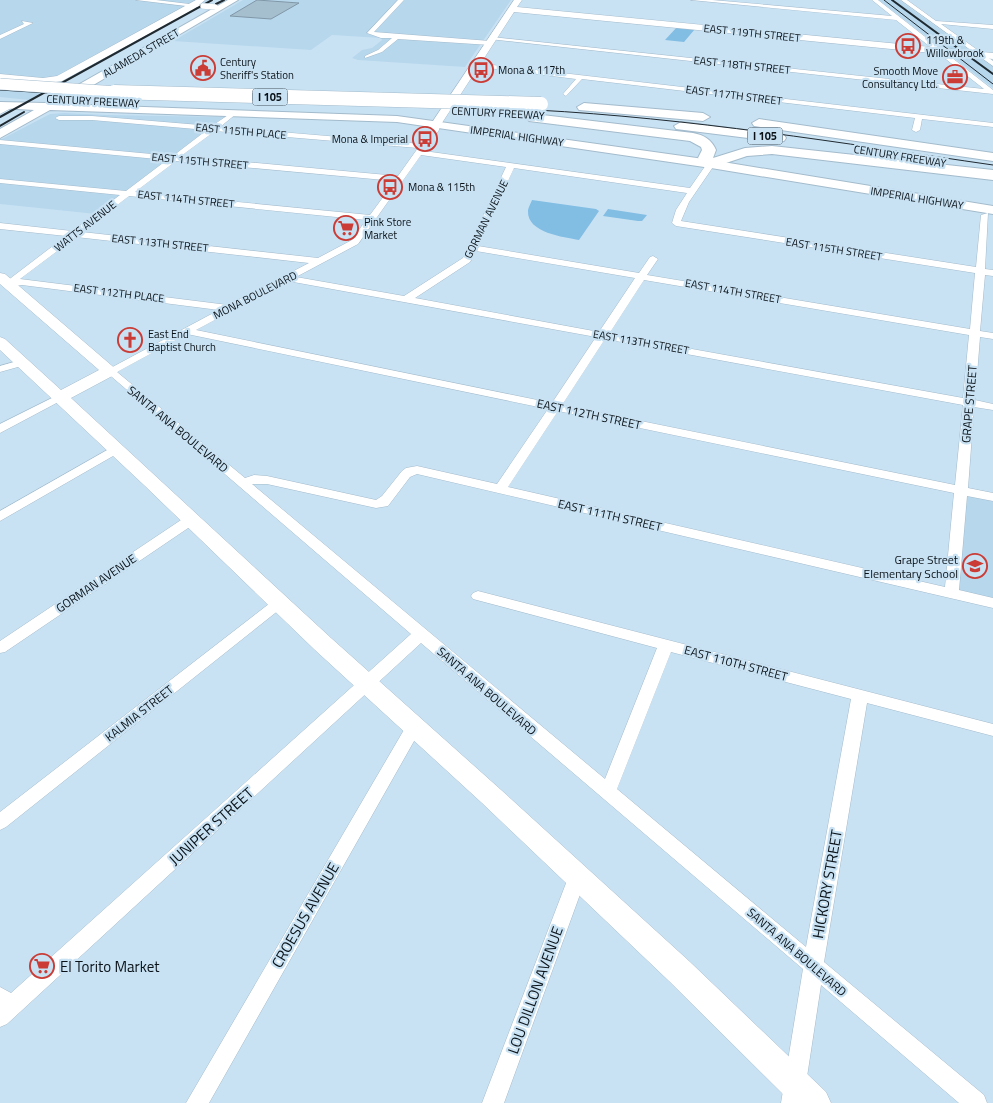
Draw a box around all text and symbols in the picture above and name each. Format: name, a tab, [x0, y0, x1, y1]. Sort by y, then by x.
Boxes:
street label: EAST 119TH STREET	[703, 20, 801, 46]
street label: ALAMEDA STREET	[100, 24, 182, 81]
place label: 119th & Willowbrook	[926, 32, 984, 61]
bus stop icon: 119th & Willowbrook	[895, 33, 921, 59]
street label: EAST 118TH STREET	[693, 52, 791, 78]
place label: Century Sheriff's Station	[220, 54, 294, 83]
public building icon: Century Sheriff's Station	[190, 55, 216, 81]
bus stop icon: Mona & 117th	[468, 57, 494, 83]
place label: Mona & 117th	[498, 62, 565, 78]
place label: Smooth Move Consultancy Ltd.	[862, 63, 938, 92]
office icon: Smooth Move Consultancy Ltd.	[942, 64, 968, 90]
street label: EAST 117TH STREET	[685, 81, 783, 109]
road number: I 105	[252, 88, 288, 105]
street label: CENTURY FREEWAY	[46, 91, 140, 111]
street label: CENTURY FREEWAY	[451, 103, 545, 123]
street label: EAST 115TH PLACE	[195, 119, 287, 143]
street label: IMPERIAL HIGHWAY	[469, 122, 565, 150]
bus stop icon: Mona & Imperial	[412, 126, 438, 152]
road number: I 105	[748, 128, 782, 144]
place label: Mona & Imperial	[332, 131, 408, 147]
street label: CENTURY FREEWAY	[853, 141, 947, 171]
street label: EAST 115TH STREET	[151, 149, 249, 173]
bus stop icon: Mona & 115th	[377, 174, 403, 200]
street label: GORMAN AVENUE	[460, 177, 512, 261]
place label: Mona & 115th	[408, 179, 475, 195]
street label: IMPERIAL HIGHWAY	[869, 183, 965, 213]
street label: EAST 114TH STREET	[137, 186, 235, 212]
street label: WATTS AVENUE	[51, 197, 119, 255]
place label: Pink Store Market	[364, 214, 412, 243]
supermarket icon: Pink Store Market	[333, 215, 359, 241]
street label: EAST 113TH STREET	[111, 230, 209, 256]
street label: EAST 115TH STREET	[785, 233, 884, 265]
street label: MONA BOULEVARD	[210, 267, 300, 323]
street label: EAST 114TH STREET	[684, 275, 783, 307]
street label: EAST 112TH PLACE	[73, 280, 165, 306]
place label: East End Baptist Church	[148, 326, 216, 355]
street label: EAST 113TH STREET	[592, 326, 691, 358]
church icon: East End Baptist Church	[117, 327, 143, 353]
street label: GRAPE STREET	[956, 364, 982, 444]
street label: SANTA ANA BOULEVARD	[123, 381, 233, 477]
street label: EAST 112TH STREET	[535, 394, 644, 434]
street label: EAST 111TH STREET	[556, 494, 665, 536]
street label: GORMAN AVENUE	[52, 549, 140, 617]
place label: Grape Street Elementary School	[864, 550, 959, 583]
school or university icon: Grape Street Elementary School	[962, 553, 988, 579]
street label: EAST 110TH STREET	[682, 640, 790, 686]
street label: SANTA ANA BOULEVARD	[433, 642, 541, 740]
street label: KALMIA STREET	[101, 680, 178, 746]
street label: JUNIPER STREET	[163, 781, 259, 870]
street label: HICKORY STREET	[806, 828, 848, 940]
street label: CROESUS AVENUE	[265, 858, 345, 972]
street label: SANTA ANA BOULEVARD	[743, 903, 851, 1001]
street label: LOU DILLON AVENUE	[501, 923, 569, 1057]
supermarket icon: El Torito Market	[29, 953, 55, 979]
place label: El Torito Market	[60, 955, 160, 978]

